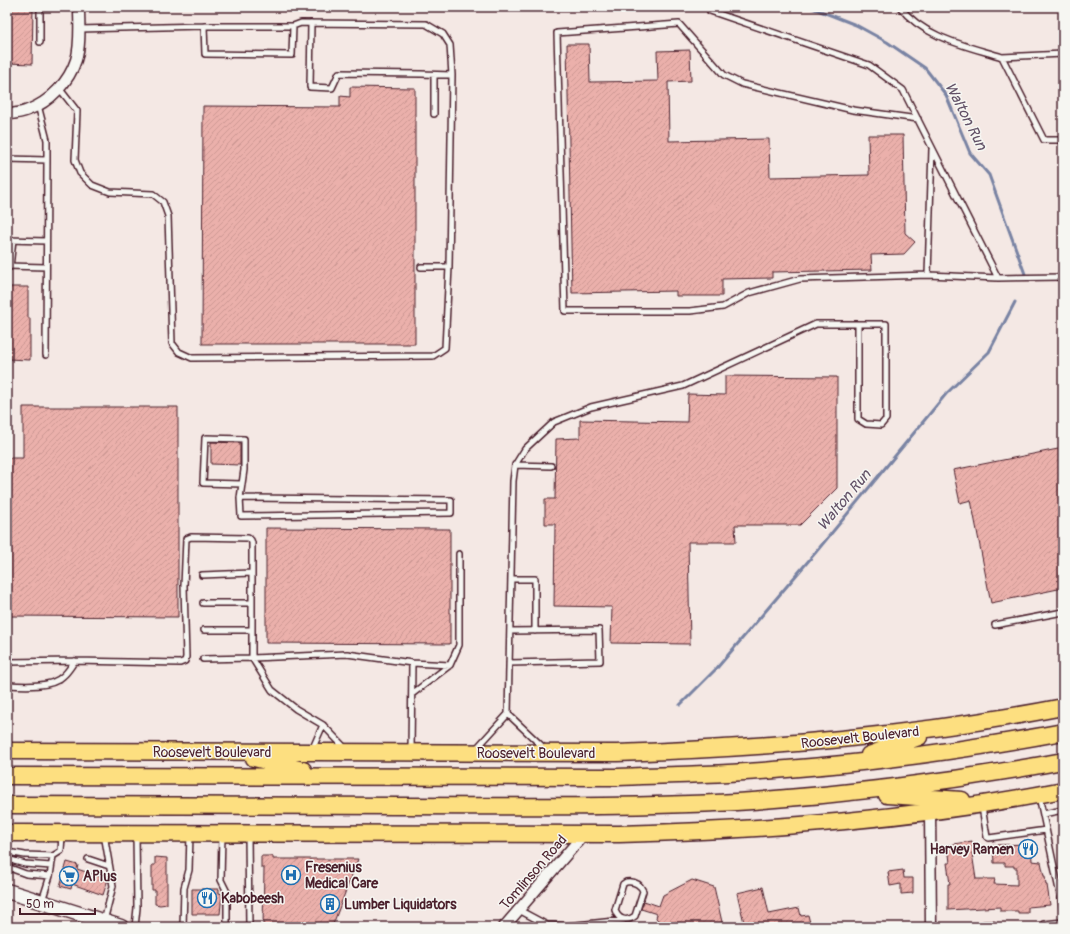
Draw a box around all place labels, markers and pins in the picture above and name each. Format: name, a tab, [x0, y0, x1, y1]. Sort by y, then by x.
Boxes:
restaurant icon: Harvey Ramen	[1017, 838, 1039, 860]
place label: Harvey Ramen	[930, 841, 1014, 858]
place label: Fresenius Medical Care	[305, 859, 379, 892]
hospital icon: Fresenius Medical Care	[280, 864, 302, 886]
supermarket icon: APlus	[58, 865, 80, 887]
place label: APlus	[83, 868, 117, 885]
restaurant icon: Kabobeesh	[196, 887, 218, 909]
place label: Kabobeesh	[221, 890, 284, 907]
building icon: Lumber Liquidators	[319, 893, 341, 915]
place label: Lumber Liquidators	[344, 896, 457, 913]

